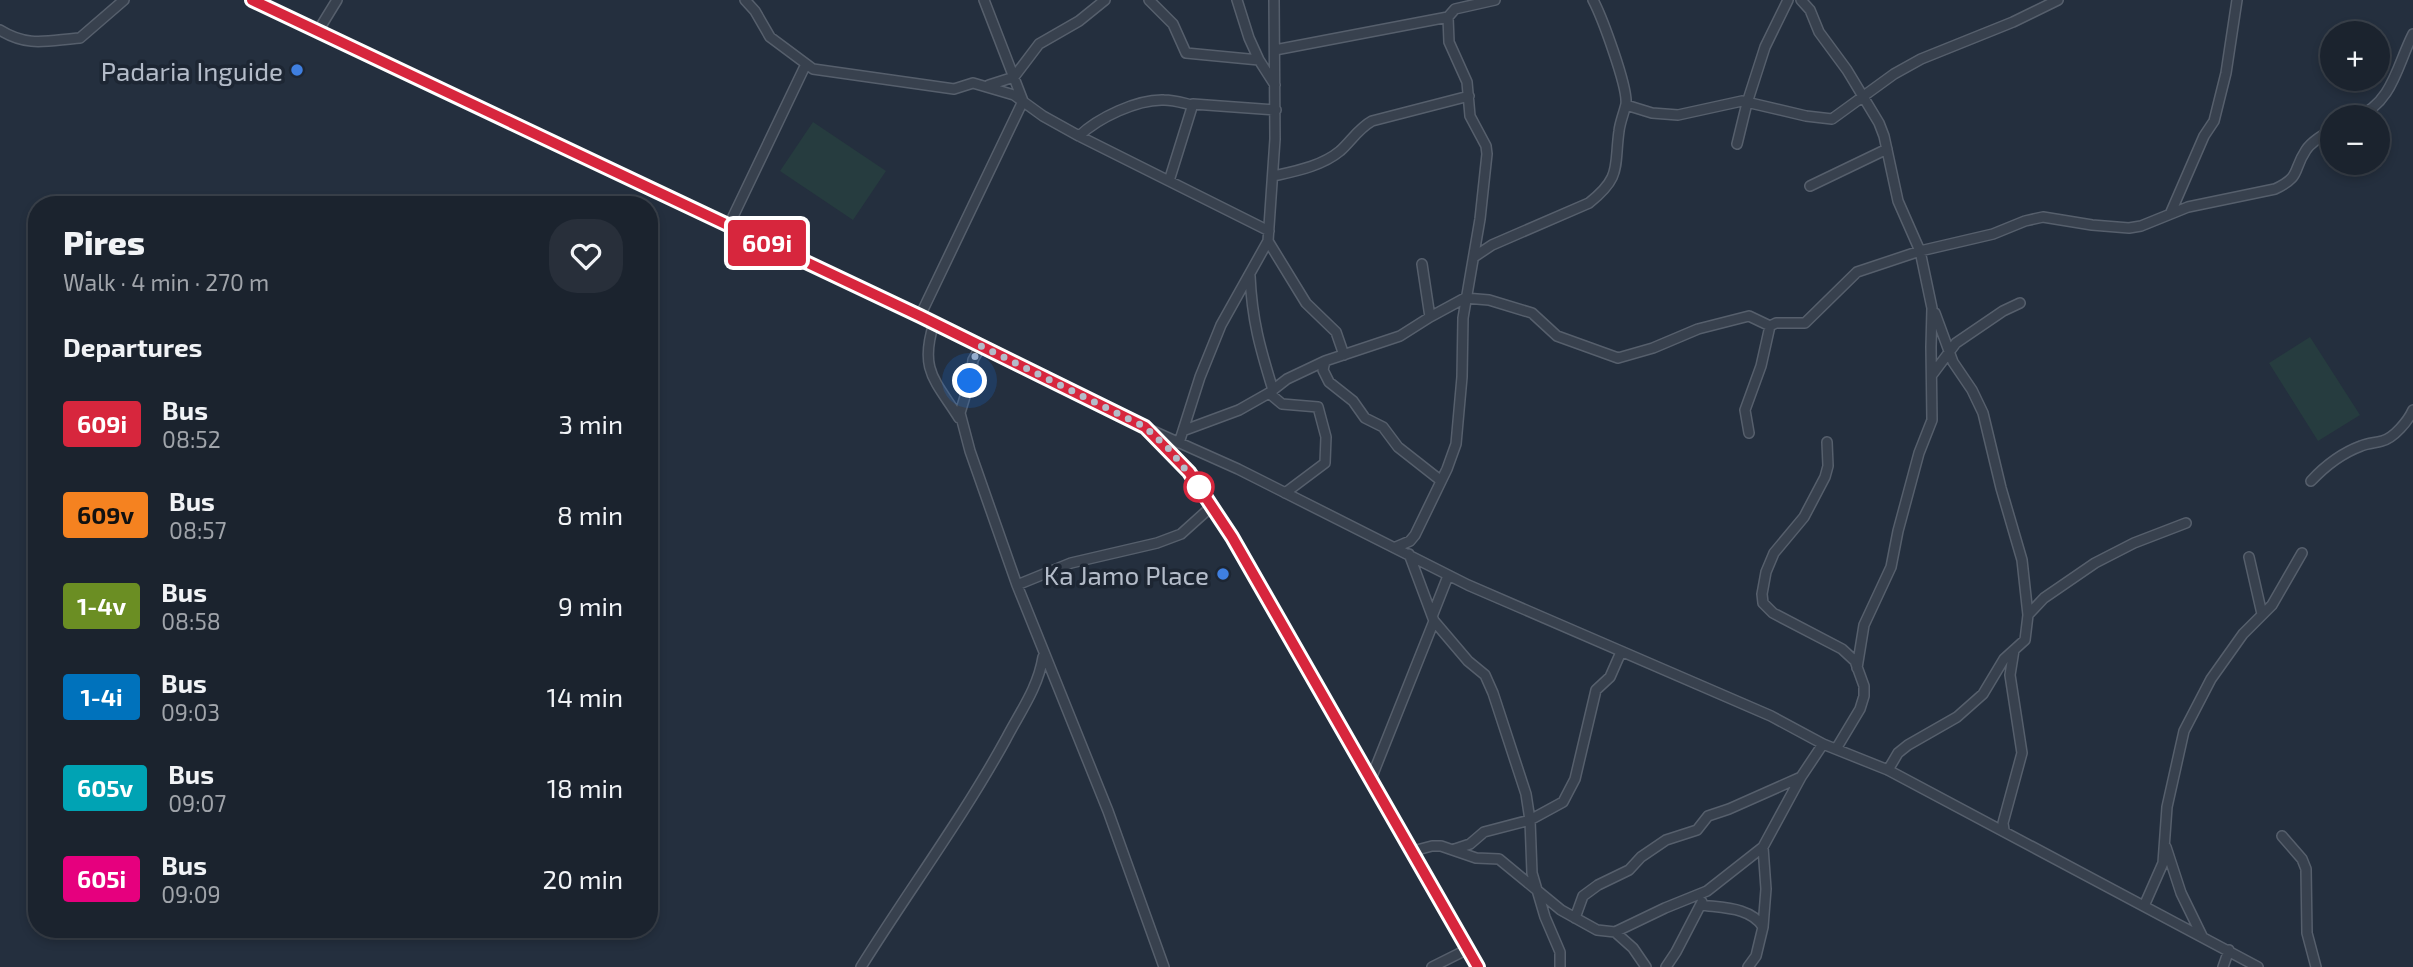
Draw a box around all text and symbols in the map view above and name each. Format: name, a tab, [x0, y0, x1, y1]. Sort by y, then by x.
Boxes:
map controls	[2320, 21, 2390, 175]
button: +	[2320, 21, 2390, 91]
place label: Padaria Inguide	[101, 55, 283, 86]
marker: Padaria Inguide	[289, 62, 305, 78]
button: −	[2320, 105, 2390, 175]
button: heart	[549, 219, 623, 293]
line badge: 609i	[718, 220, 816, 266]
text: Pires	[63, 222, 145, 262]
text: 609i	[742, 228, 792, 257]
text: Walk · 4 min · 270 m	[63, 268, 269, 296]
text: Departures	[63, 331, 202, 362]
your location	[952, 363, 987, 398]
text: Bus	[162, 394, 208, 425]
text: 3 min	[558, 408, 623, 439]
text: 609i	[77, 409, 127, 438]
text: 08:52	[162, 425, 221, 453]
unlabelled marker	[1184, 472, 1214, 502]
text: Bus	[169, 485, 215, 516]
text: 8 min	[557, 499, 623, 530]
text: 609v	[77, 500, 134, 529]
text: 08:57	[169, 516, 226, 544]
place label: Ka Jamo Place	[1044, 559, 1209, 590]
marker: Ka Jamo Place	[1215, 566, 1231, 582]
text: Bus	[161, 576, 207, 607]
text: 9 min	[558, 590, 623, 621]
text: 1-4v	[77, 591, 126, 620]
text: 08:58	[161, 607, 221, 635]
text: Bus	[161, 667, 207, 698]
text: 14 min	[547, 681, 623, 712]
text: 1-4i	[80, 682, 123, 711]
text: 09:03	[161, 698, 220, 726]
text: Bus	[168, 758, 214, 789]
text: 18 min	[547, 772, 623, 803]
text: 605v	[77, 773, 133, 802]
text: 09:07	[168, 789, 226, 817]
text: Bus	[161, 849, 207, 880]
text: 20 min	[543, 863, 623, 894]
text: 605i	[77, 864, 126, 893]
text: 09:09	[161, 880, 221, 908]

